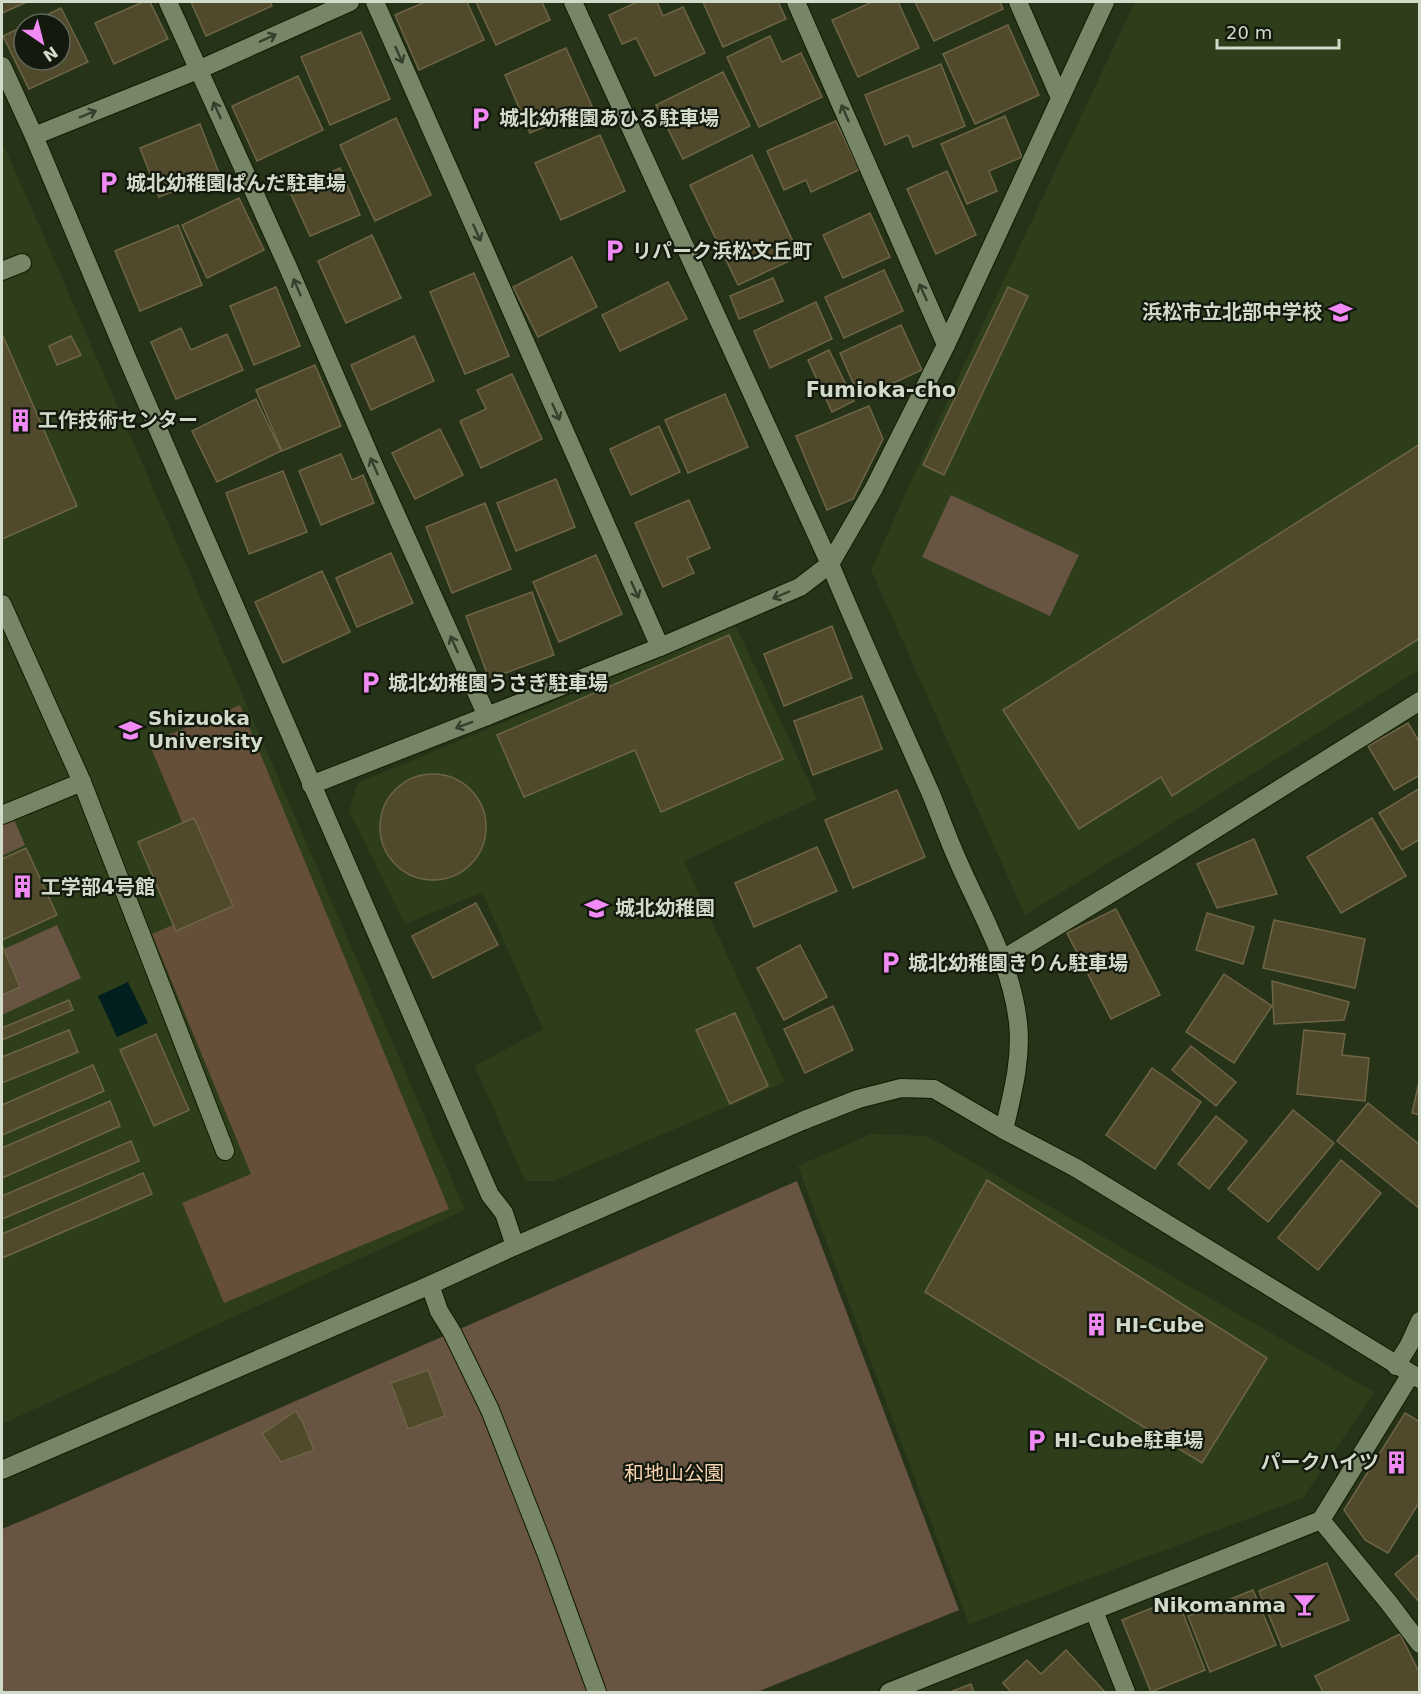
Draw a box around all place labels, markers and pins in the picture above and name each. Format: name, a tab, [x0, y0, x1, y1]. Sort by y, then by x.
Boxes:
parking icon: 城北幼稚園あひる駐車場	[468, 105, 494, 131]
place label: 城北幼稚園あひる駐車場	[499, 106, 719, 130]
parking icon: 城北幼稚園ぱんだ駐車場	[95, 170, 121, 196]
place label: 城北幼稚園ぱんだ駐車場	[126, 171, 346, 195]
parking icon: リパーク浜松文丘町	[601, 238, 627, 264]
place label: リパーク浜松文丘町	[632, 239, 812, 263]
school or university icon: 浜松市立北部中学校	[1327, 299, 1353, 325]
place label: 浜松市立北部中学校	[1142, 300, 1322, 324]
building icon: 工作技術センター	[7, 407, 33, 433]
place label: 工作技術センター	[38, 408, 198, 432]
parking icon: 城北幼稚園うさぎ駐車場	[357, 670, 383, 696]
place label: 城北幼稚園うさぎ駐車場	[388, 671, 608, 695]
place label: Shizuoka University	[148, 706, 263, 753]
school or university icon: Shizuoka University	[117, 717, 143, 743]
building icon: 工学部4号館	[10, 874, 36, 900]
place label: 工学部4号館	[41, 875, 155, 899]
school or university icon: 城北幼稚園	[584, 895, 610, 921]
place label: 城北幼稚園	[615, 896, 715, 920]
parking icon: 城北幼稚園きりん駐車場	[877, 950, 903, 976]
place label: 城北幼稚園きりん駐車場	[908, 951, 1128, 975]
building icon: HI-Cube	[1084, 1312, 1110, 1338]
place label: HI-Cube	[1115, 1313, 1204, 1337]
parking icon: HI-Cube駐車場	[1023, 1427, 1049, 1453]
place label: HI-Cube駐車場	[1054, 1428, 1203, 1452]
building icon: パークハイツ	[1384, 1449, 1410, 1475]
place label: パークハイツ	[1260, 1450, 1379, 1474]
bar icon: Nikomanma	[1291, 1592, 1317, 1618]
place label: Nikomanma	[1153, 1593, 1286, 1617]

